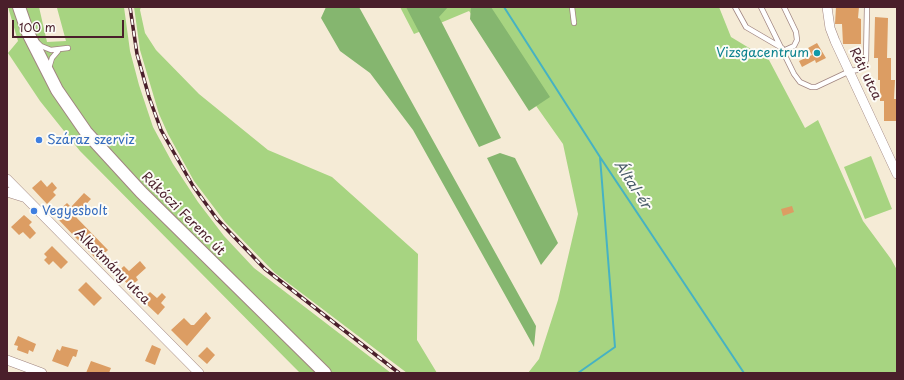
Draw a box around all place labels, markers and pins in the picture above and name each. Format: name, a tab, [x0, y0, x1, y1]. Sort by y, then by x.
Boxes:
place label: Vizsgacentrum	[716, 45, 809, 61]
marker: Vizsgacentrum	[812, 48, 822, 58]
place label: Száraz szerviz	[47, 132, 135, 148]
marker: Száraz szerviz	[34, 135, 44, 145]
place label: Vegyesbolt	[42, 203, 107, 219]
marker: Vegyesbolt	[29, 206, 39, 216]

